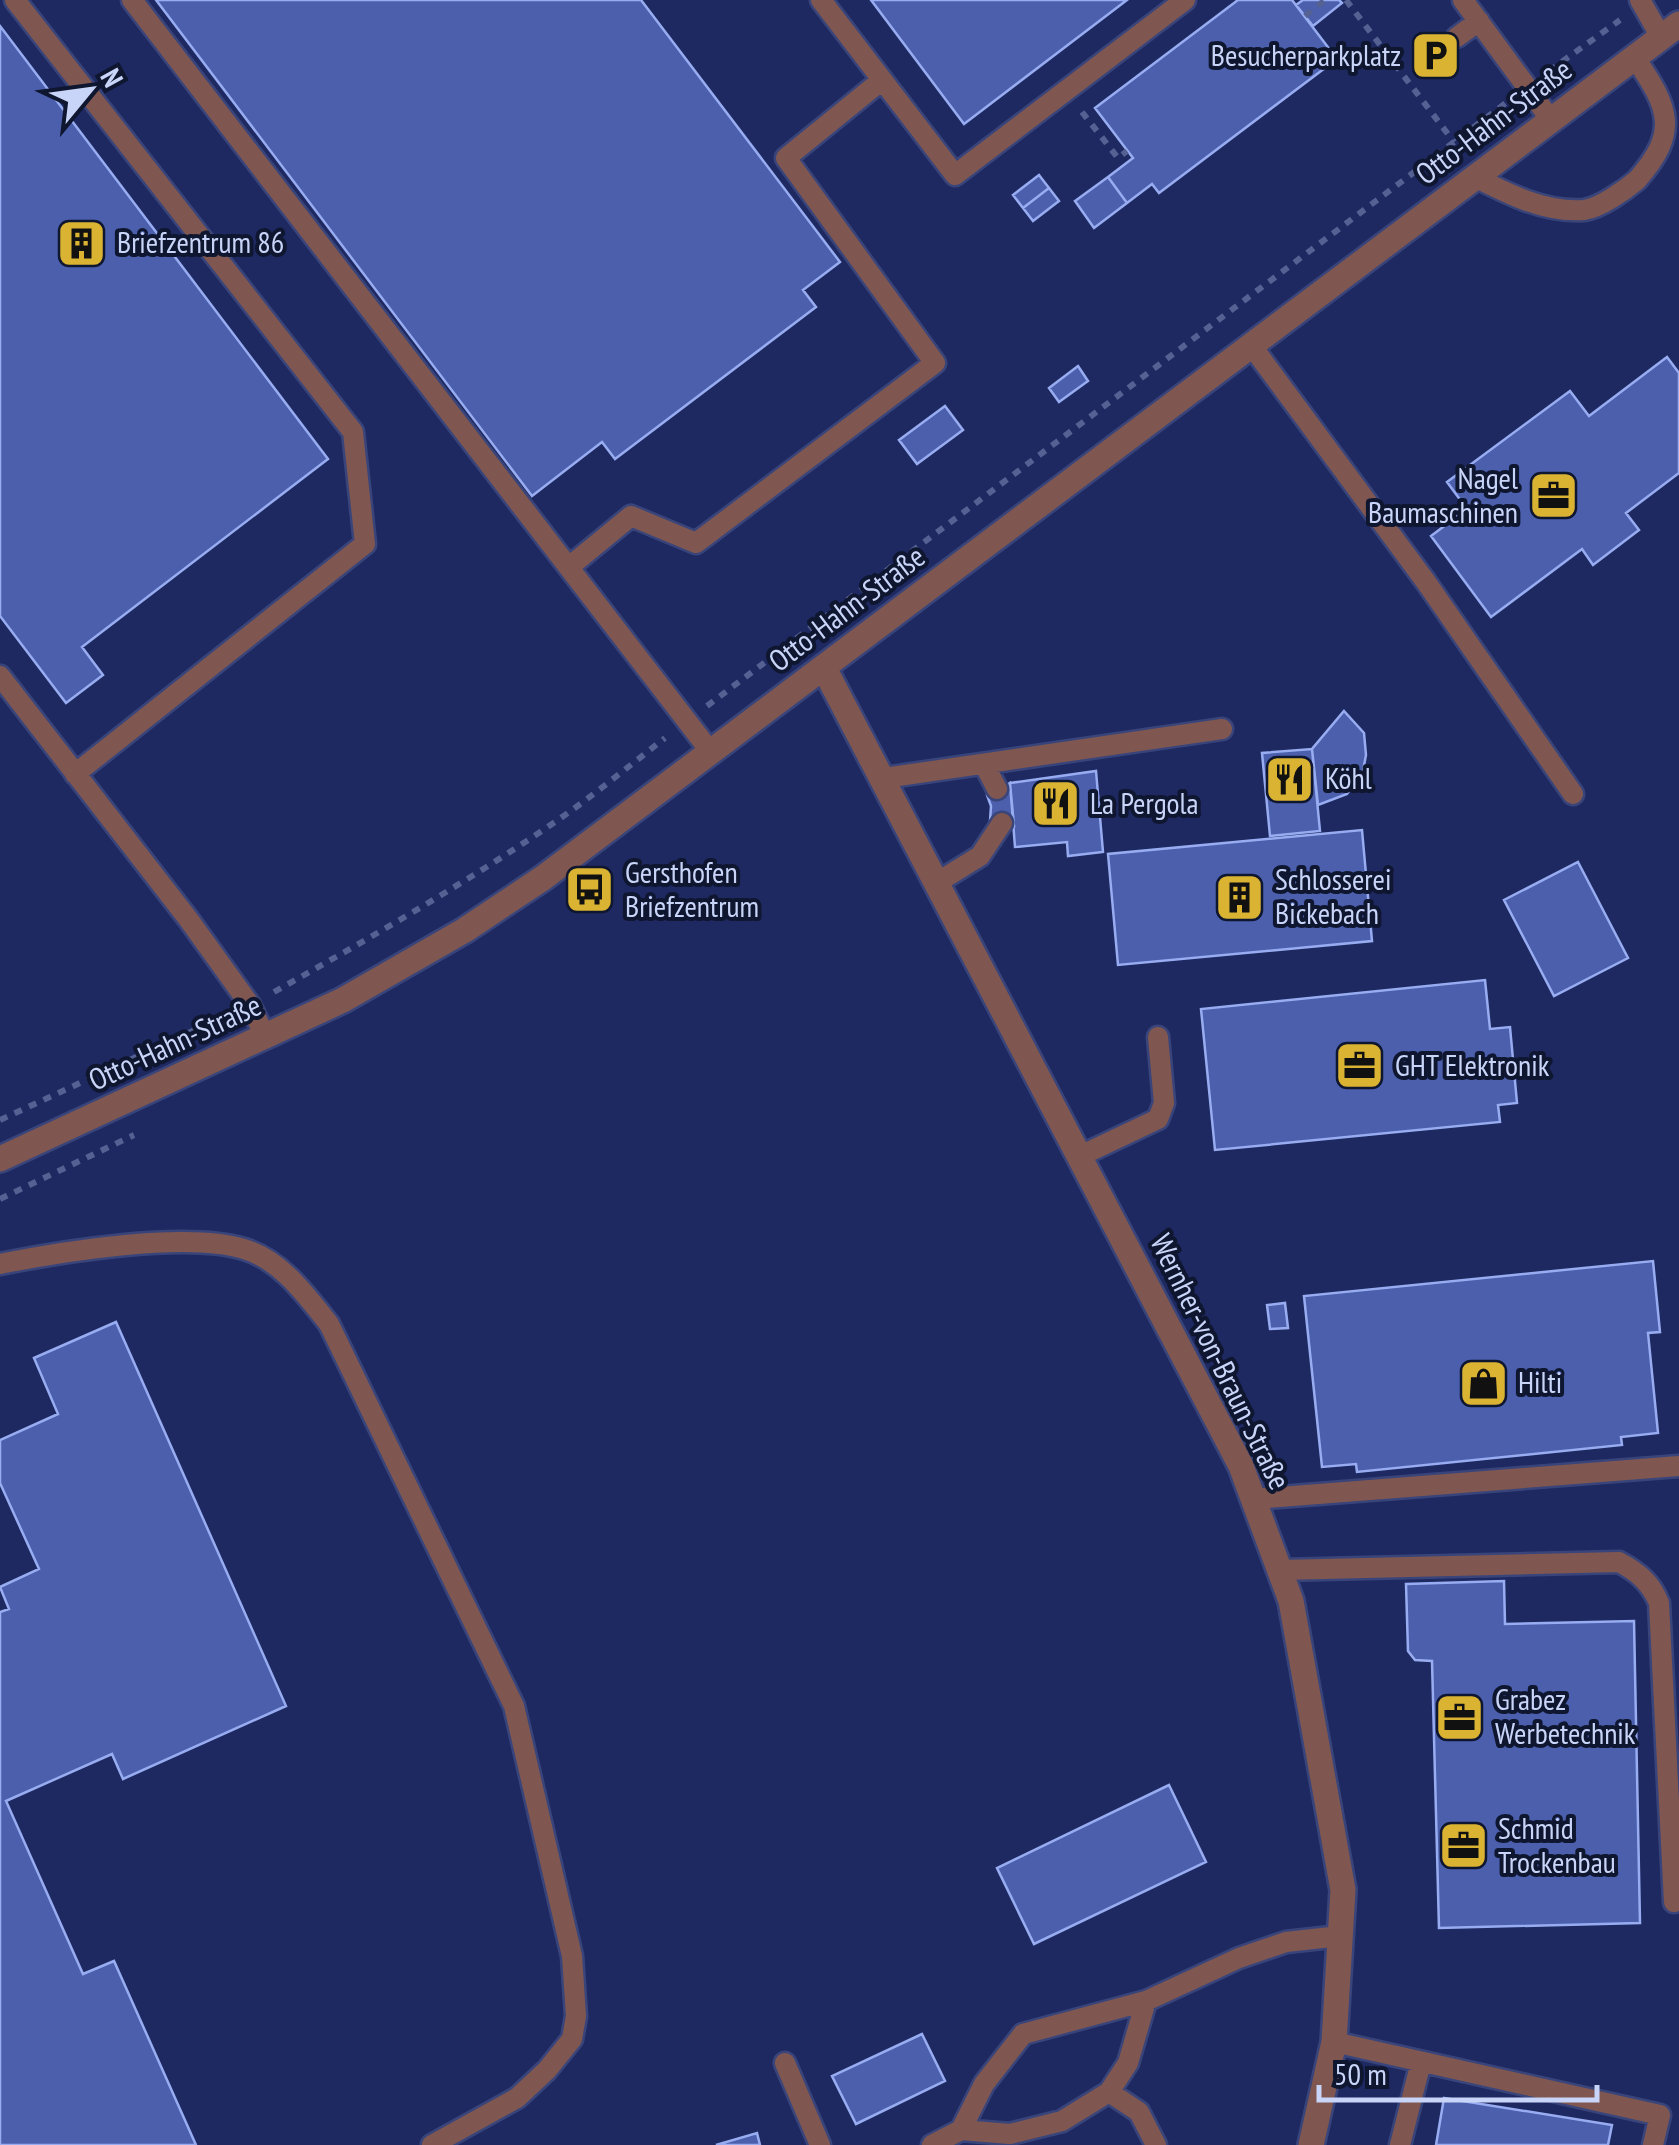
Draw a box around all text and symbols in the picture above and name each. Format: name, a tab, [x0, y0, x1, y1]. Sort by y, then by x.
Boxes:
parking icon: Besucherparkplatz	[1410, 30, 1462, 82]
place label: Besucherparkplatz	[1211, 35, 1401, 74]
north arrow	[40, 40, 140, 140]
street label: Otto-Hahn-Straße	[1407, 49, 1579, 192]
text: N	[92, 62, 132, 93]
building icon: Briefzentrum 86	[56, 217, 108, 269]
place label: Briefzentrum 86	[117, 222, 284, 261]
place label: Nagel Baumaschinen	[1368, 458, 1518, 531]
office icon: Nagel Baumaschinen	[1527, 470, 1579, 522]
street label: Otto-Hahn-Straße	[760, 536, 932, 679]
restaurant icon: Köhl	[1264, 753, 1316, 805]
place label: Köhl	[1325, 758, 1372, 797]
restaurant icon: La Pergola	[1029, 778, 1081, 830]
place label: La Pergola	[1090, 783, 1199, 822]
place label: Gersthofen Briefzentrum	[625, 852, 759, 925]
place label: Schlosserei Bickebach	[1275, 859, 1391, 932]
bus stop icon: Gersthofen Briefzentrum	[564, 864, 616, 916]
building icon: Schlosserei Bickebach	[1214, 871, 1266, 923]
street label: Otto-Hahn-Straße	[82, 985, 267, 1099]
office icon: GHT Elektronik	[1334, 1040, 1386, 1092]
place label: GHT Elektronik	[1395, 1045, 1550, 1084]
street label: Wernher-von-Braun-Straße	[1143, 1227, 1300, 1496]
shop icon: Hilti	[1457, 1357, 1509, 1409]
place label: Hilti	[1518, 1362, 1562, 1401]
place label: Grabez Werbetechnik	[1495, 1679, 1636, 1752]
office icon: Grabez Werbetechnik	[1434, 1691, 1486, 1743]
place label: Schmid Trockenbau	[1498, 1808, 1616, 1881]
office icon: Schmid Trockenbau	[1437, 1820, 1489, 1872]
scale bar	[1319, 2040, 1596, 2102]
text: 50 m	[1334, 2054, 1387, 2093]

